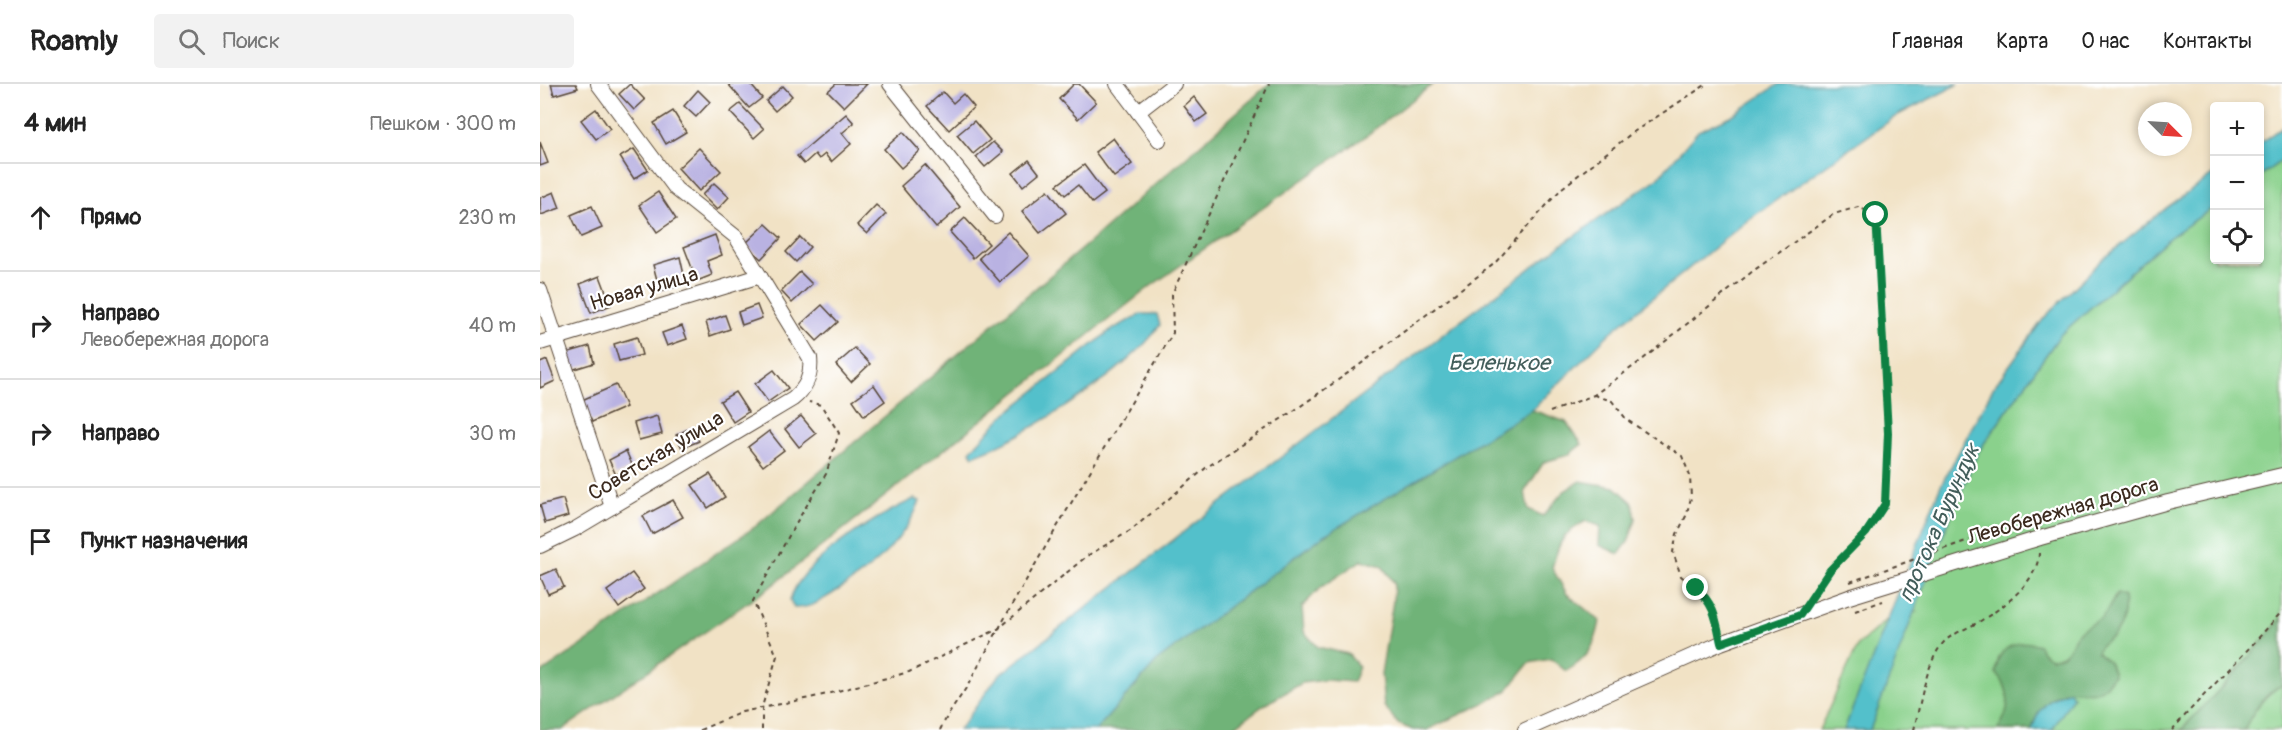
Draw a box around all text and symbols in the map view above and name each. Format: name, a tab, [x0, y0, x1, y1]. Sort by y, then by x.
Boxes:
search box	[154, 14, 574, 68]
text: Roamly	[30, 24, 118, 59]
icon: search	[175, 25, 208, 58]
text: Поиск	[223, 27, 280, 55]
text: Главная	[1892, 28, 1963, 55]
text: Карта	[1996, 28, 2048, 55]
text: О нас	[2081, 28, 2130, 55]
text: Контакты	[2163, 28, 2252, 55]
north arrow	[2138, 102, 2192, 156]
map controls	[2210, 102, 2264, 264]
button: +	[2210, 102, 2264, 156]
text: 4 мин	[24, 107, 86, 139]
text: Пешком · 300 m	[370, 111, 516, 136]
button: −	[2210, 156, 2264, 210]
icon: ahead	[24, 201, 57, 234]
route start	[1862, 201, 1888, 227]
text: Прямо	[81, 203, 141, 231]
text: 230 m	[459, 205, 516, 230]
button: locate	[2210, 210, 2264, 264]
street label: Новая улица	[587, 261, 701, 317]
text: Направо	[81, 299, 160, 327]
icon: right	[24, 309, 57, 342]
text: 40 m	[469, 313, 516, 338]
text: Левобережная дорога	[81, 327, 269, 352]
water label: Беленькое	[1448, 349, 1552, 377]
street label: Советская улица	[583, 405, 729, 507]
icon: right	[24, 417, 57, 450]
text: Направо	[81, 419, 160, 447]
text: 30 m	[469, 421, 516, 446]
water label: протока Бурундук	[1892, 437, 1987, 606]
street label: Левобережная дорога	[1963, 471, 2162, 551]
icon: arrive	[24, 525, 57, 558]
text: Пункт назначения	[81, 527, 248, 555]
route end	[1682, 574, 1708, 600]

